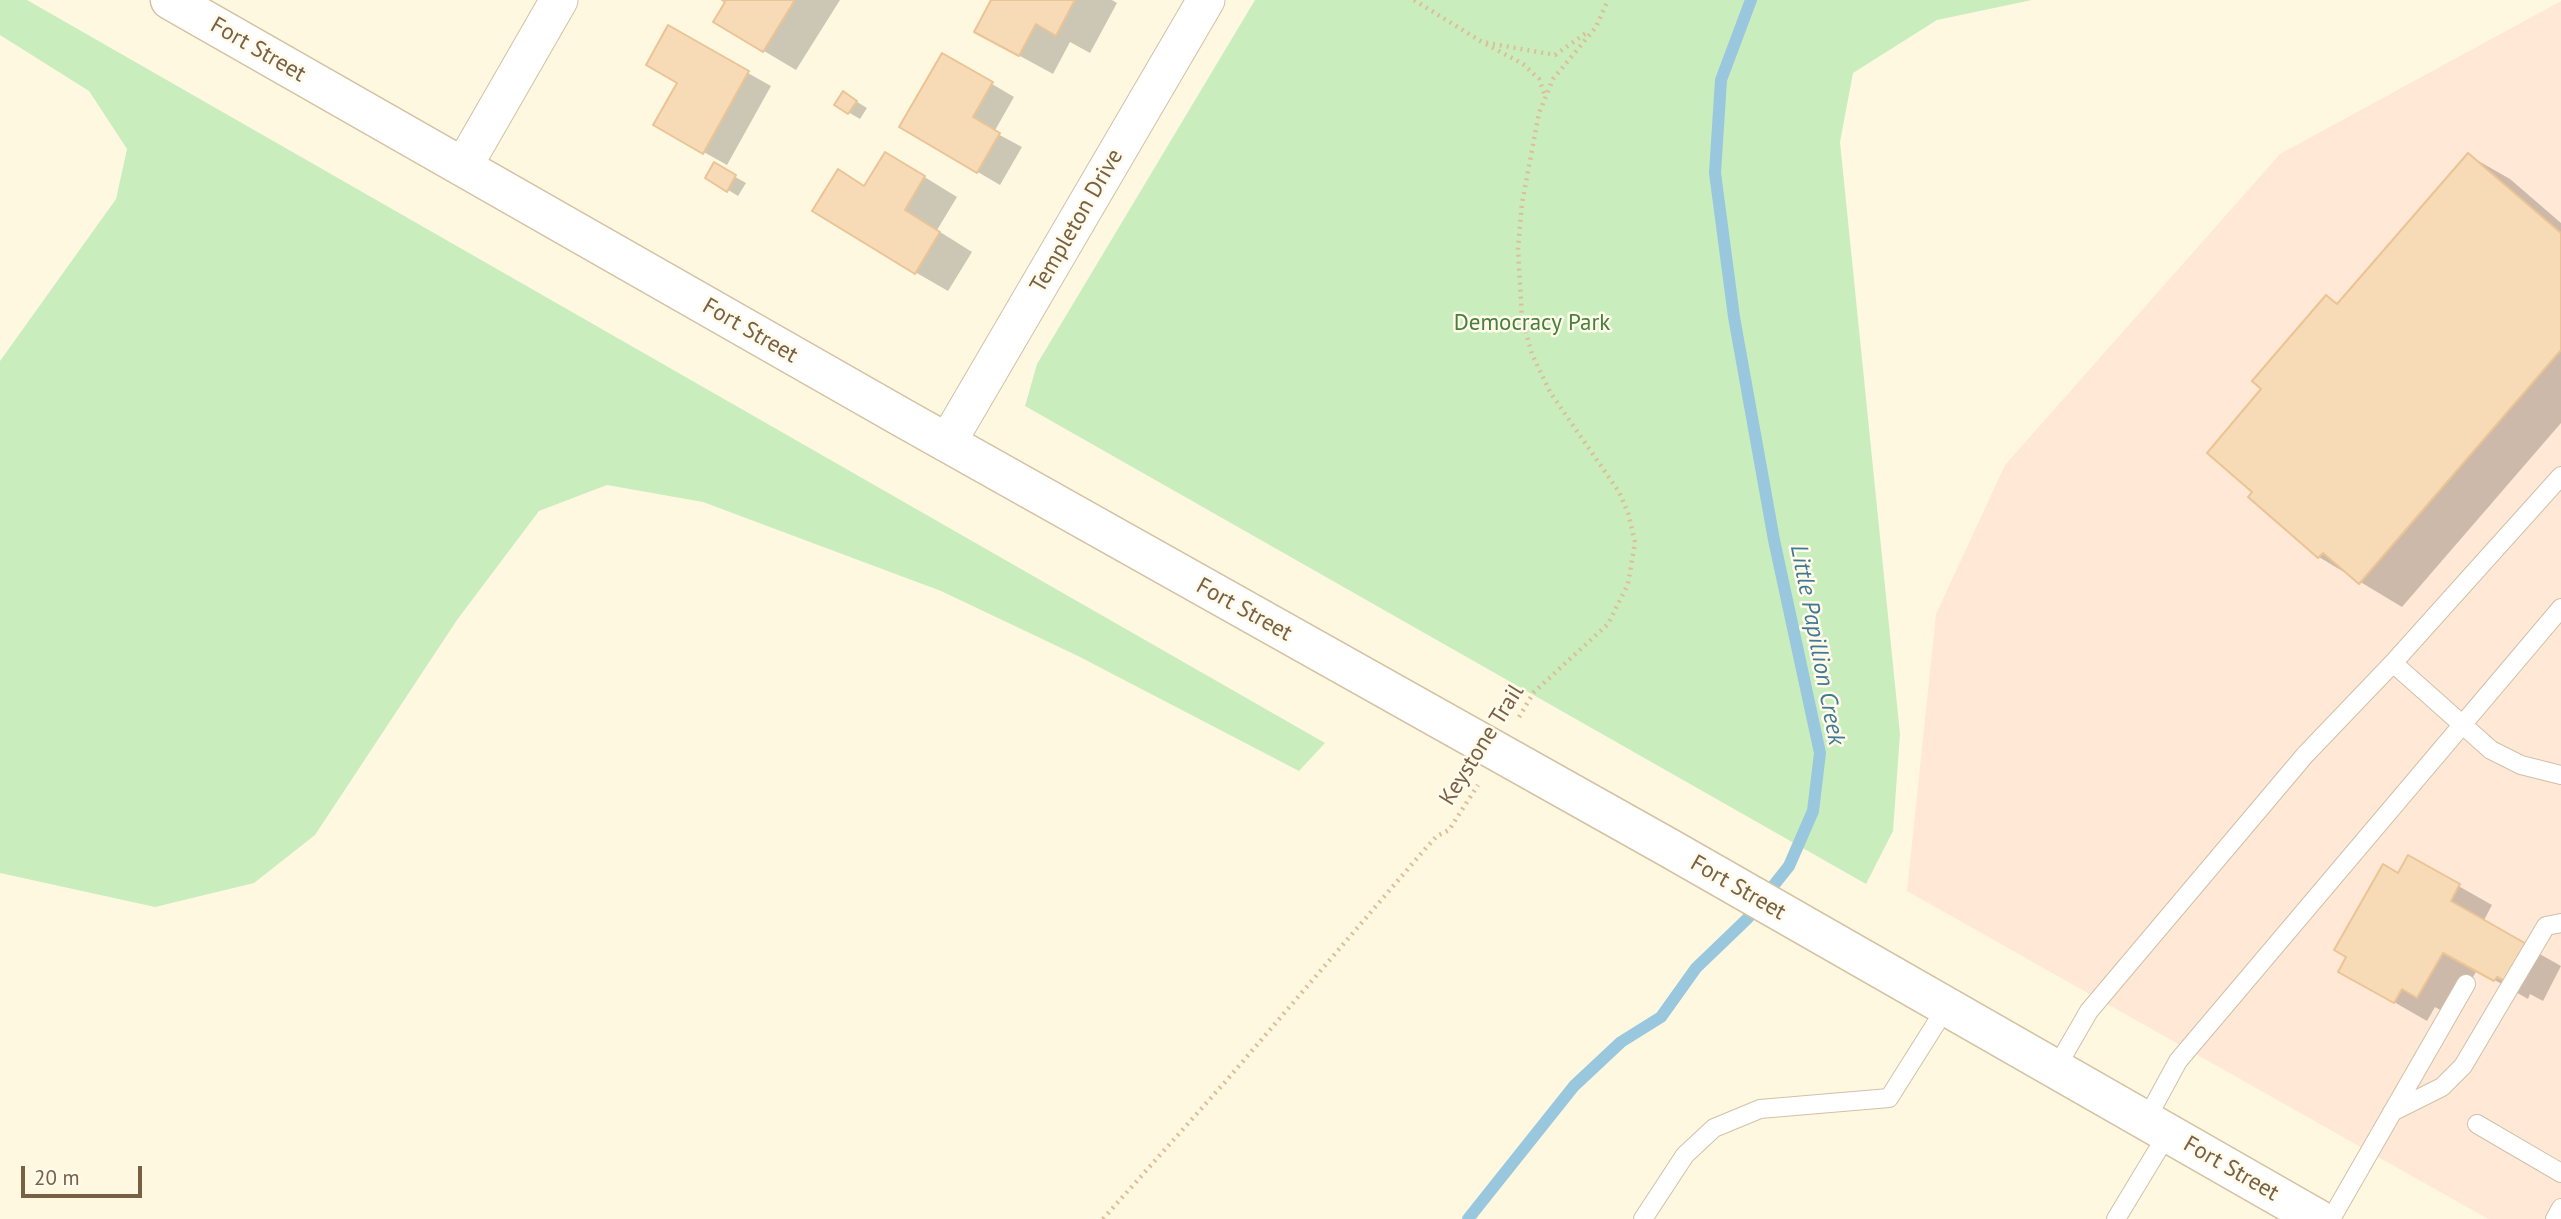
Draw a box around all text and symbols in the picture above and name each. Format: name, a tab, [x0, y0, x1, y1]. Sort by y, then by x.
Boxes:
street label: Fort Street	[205, 12, 311, 88]
street label: Templeton Drive	[1025, 144, 1129, 298]
street label: Fort Street	[697, 293, 803, 369]
park label: Democracy Park	[1454, 309, 1610, 337]
water label: Little Papillion Creek	[1783, 543, 1851, 747]
street label: Fort Street	[1191, 572, 1297, 648]
street label: Keystone Trail	[1434, 679, 1530, 811]
street label: Fort Street	[1685, 850, 1791, 926]
street label: Fort Street	[2178, 1131, 2284, 1207]
scale bar	[24, 1152, 145, 1196]
text: 20 m	[34, 1164, 80, 1191]

